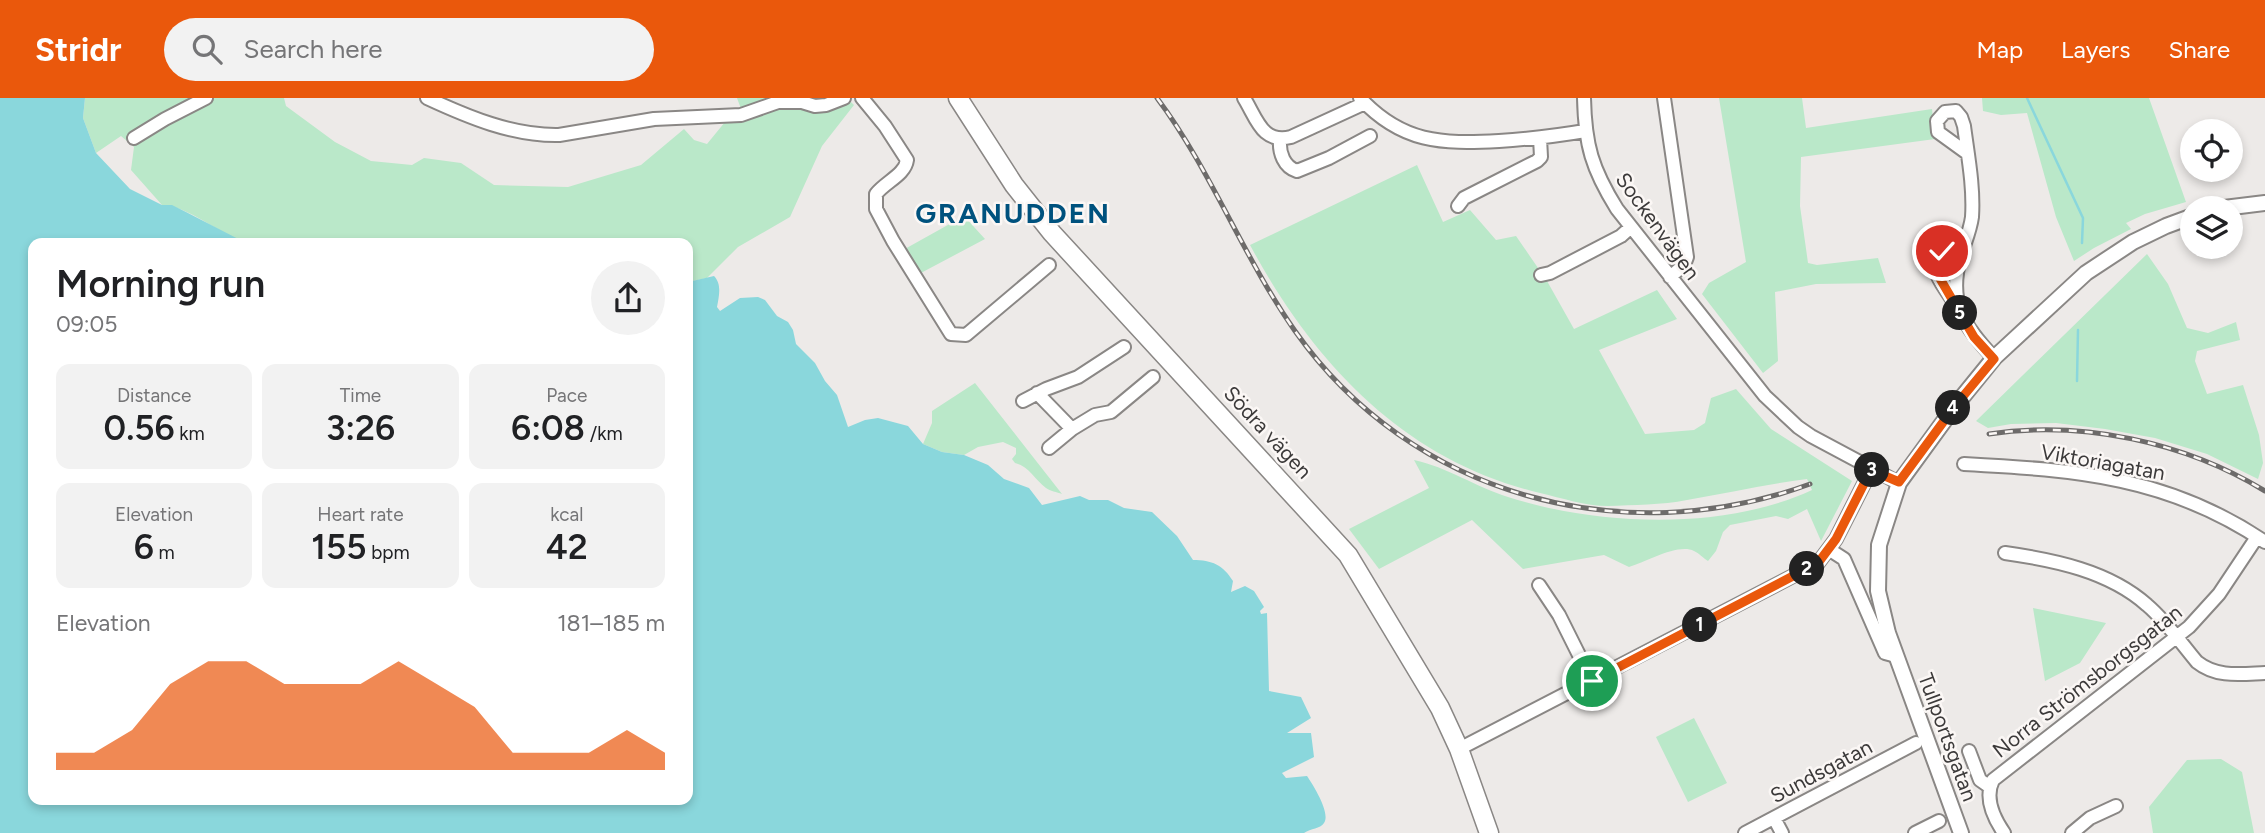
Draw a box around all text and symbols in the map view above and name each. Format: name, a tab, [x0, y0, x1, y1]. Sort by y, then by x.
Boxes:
search box	[164, 18, 654, 81]
text: Stridr	[35, 30, 122, 69]
icon: search	[188, 30, 226, 68]
text: Search here	[244, 33, 383, 65]
text: Map	[1976, 35, 2023, 64]
text: Layers	[2061, 35, 2130, 64]
text: Share	[2168, 35, 2230, 64]
map controls	[2180, 119, 2243, 259]
button: locate	[2180, 119, 2243, 182]
street label: Sockenvägen	[1611, 167, 1705, 285]
district label: GRANUDDEN	[915, 196, 1111, 230]
button: layers	[2180, 196, 2243, 259]
pin	[1912, 221, 1972, 281]
icon: check	[1923, 232, 1961, 270]
text: Morning run	[56, 261, 265, 307]
button: share	[591, 261, 665, 335]
pin: 5	[1942, 296, 1978, 330]
text: 5	[1954, 301, 1965, 324]
text: 09:05	[56, 310, 118, 338]
street label: Södra vägen	[1219, 381, 1317, 483]
text: Distance	[117, 384, 191, 407]
text: Time	[340, 384, 381, 407]
text: Pace	[546, 384, 587, 407]
pin: 4	[1936, 390, 1970, 426]
text: 4	[1946, 396, 1959, 419]
text: 0.56	[104, 407, 175, 449]
text: 3:26	[326, 407, 395, 449]
text: 6:08	[511, 407, 585, 449]
text: km	[175, 422, 205, 445]
text: /km	[585, 422, 623, 445]
street label: Viktoriagatan	[2039, 439, 2167, 485]
pin: 3	[1854, 452, 1890, 488]
text: 3	[1866, 458, 1877, 481]
text: Elevation	[115, 503, 193, 526]
text: Heart rate	[317, 503, 404, 526]
text: kcal	[550, 503, 583, 526]
text: 6	[134, 526, 154, 568]
text: 155	[311, 526, 366, 568]
text: 42	[546, 526, 588, 568]
text: m	[154, 541, 175, 564]
text: bpm	[366, 541, 410, 564]
pin: 2	[1790, 552, 1825, 587]
text: 2	[1801, 557, 1812, 580]
street label: Norra Strömsborgsgatan	[1987, 599, 2187, 763]
pin: 1	[1682, 608, 1718, 642]
text: Elevation	[56, 609, 151, 637]
text: 181–185 m	[557, 609, 665, 637]
text: 1	[1695, 613, 1704, 636]
pin	[1562, 651, 1622, 711]
icon: arrive	[1573, 662, 1611, 700]
street label: Tullportsgatan	[1913, 670, 1983, 804]
street label: Sundsgatan	[1766, 734, 1876, 808]

